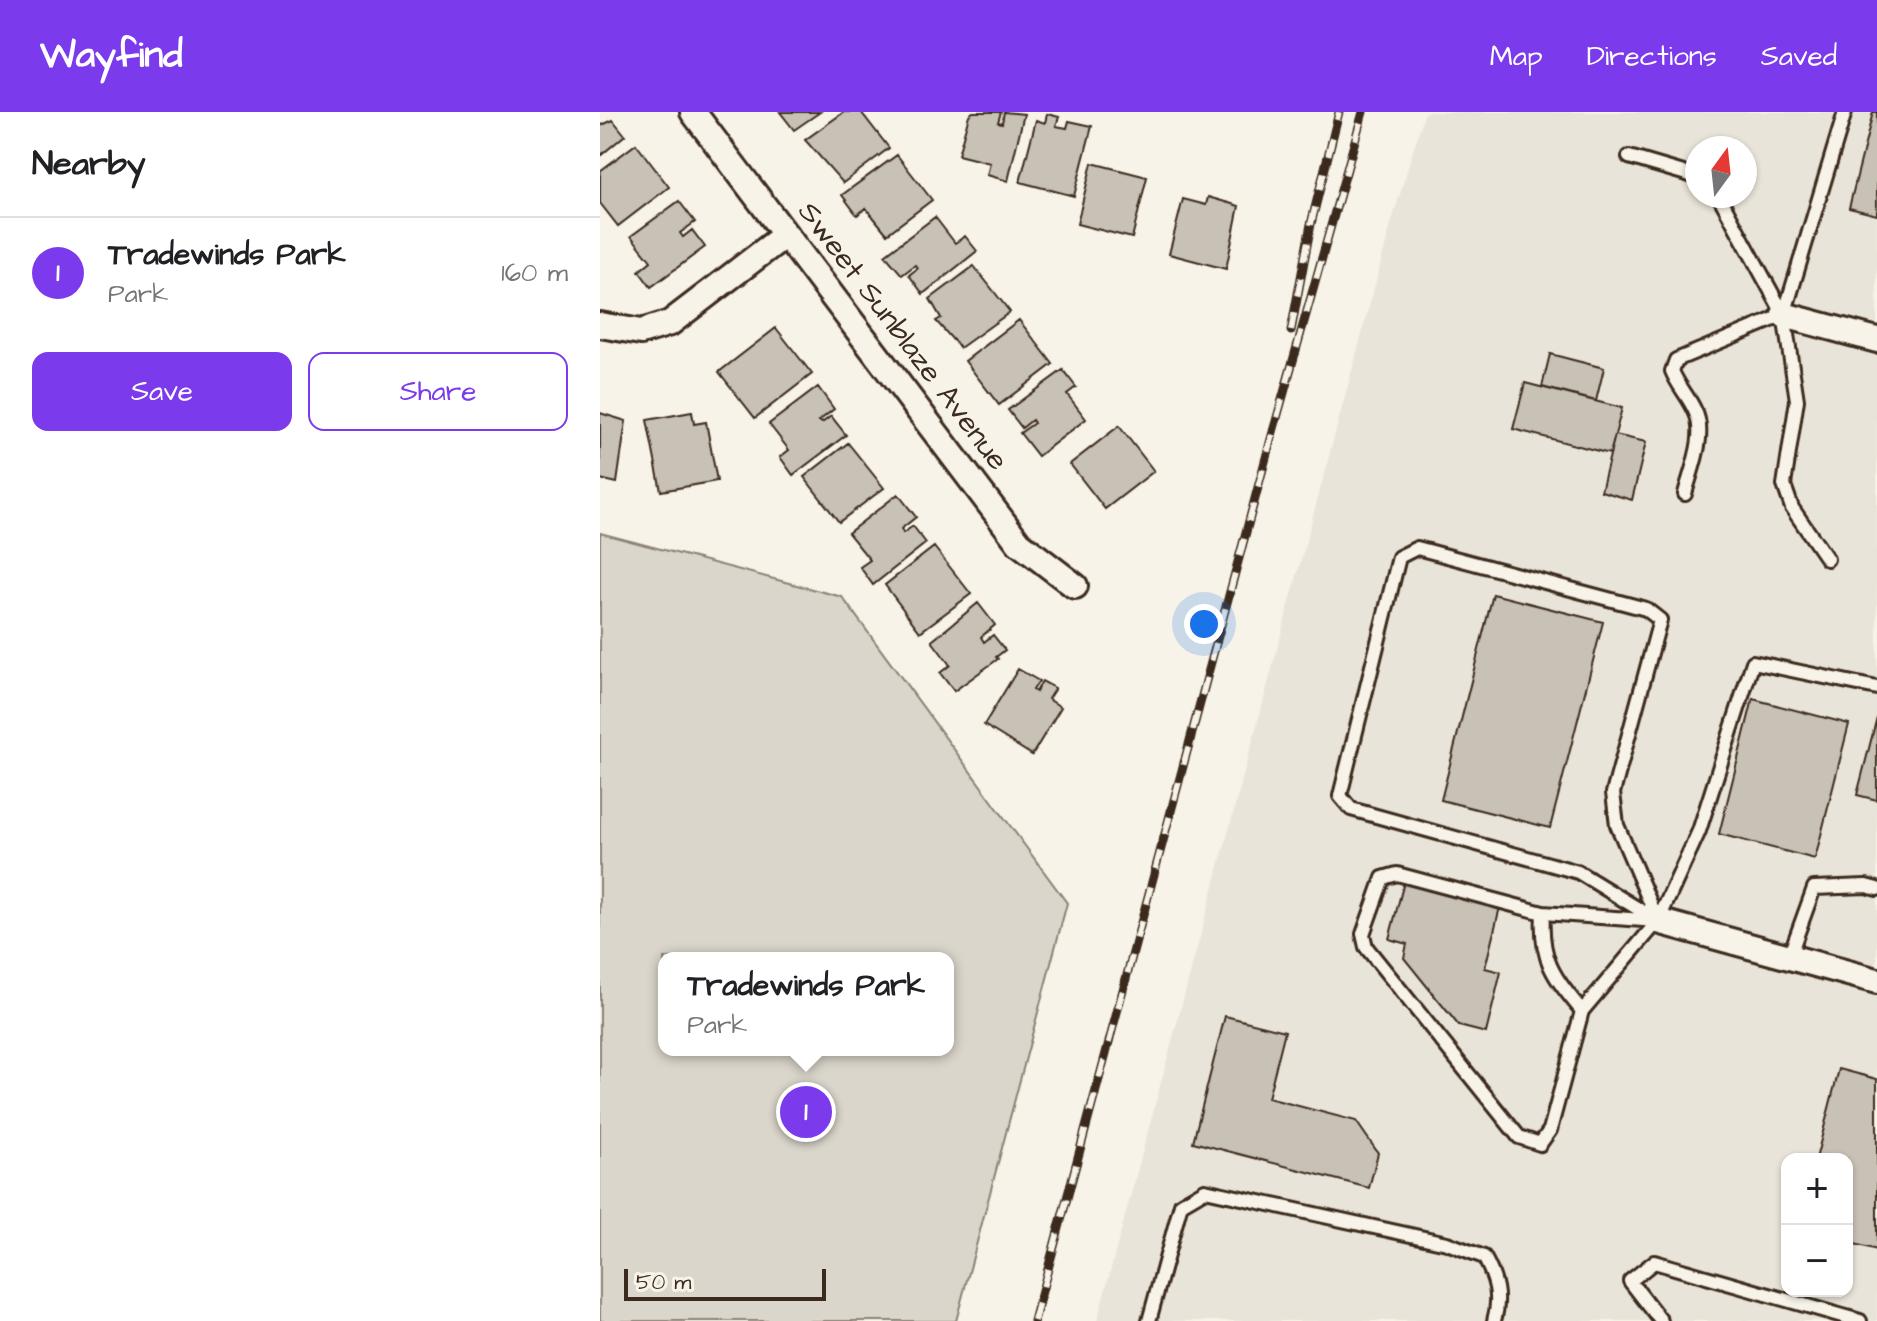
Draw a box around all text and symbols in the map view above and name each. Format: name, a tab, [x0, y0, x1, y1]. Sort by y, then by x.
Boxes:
text: Wayfind	[40, 30, 183, 82]
text: Map	[1490, 37, 1543, 76]
text: Directions	[1587, 37, 1717, 76]
text: Saved	[1761, 37, 1837, 76]
north arrow	[1685, 136, 1757, 208]
text: Nearby	[32, 140, 146, 188]
street label: Sweet Sunblaze Avenue	[788, 193, 1018, 479]
text: Tradewinds Park	[108, 234, 346, 276]
text: 1	[56, 255, 60, 291]
text: 160 m	[501, 255, 568, 291]
text: Park	[108, 276, 168, 312]
button: Save	[32, 352, 292, 431]
button: Share	[308, 352, 568, 431]
your location	[1184, 604, 1224, 644]
popup	[658, 952, 954, 1056]
text: Tradewinds Park	[687, 965, 925, 1007]
text: Park	[687, 1007, 747, 1043]
pin: 1	[780, 1082, 832, 1142]
map controls	[1781, 1153, 1853, 1297]
button: +	[1781, 1153, 1853, 1225]
button: −	[1781, 1225, 1853, 1297]
scale bar	[624, 1265, 826, 1301]
text: 50 m	[636, 1267, 691, 1298]

